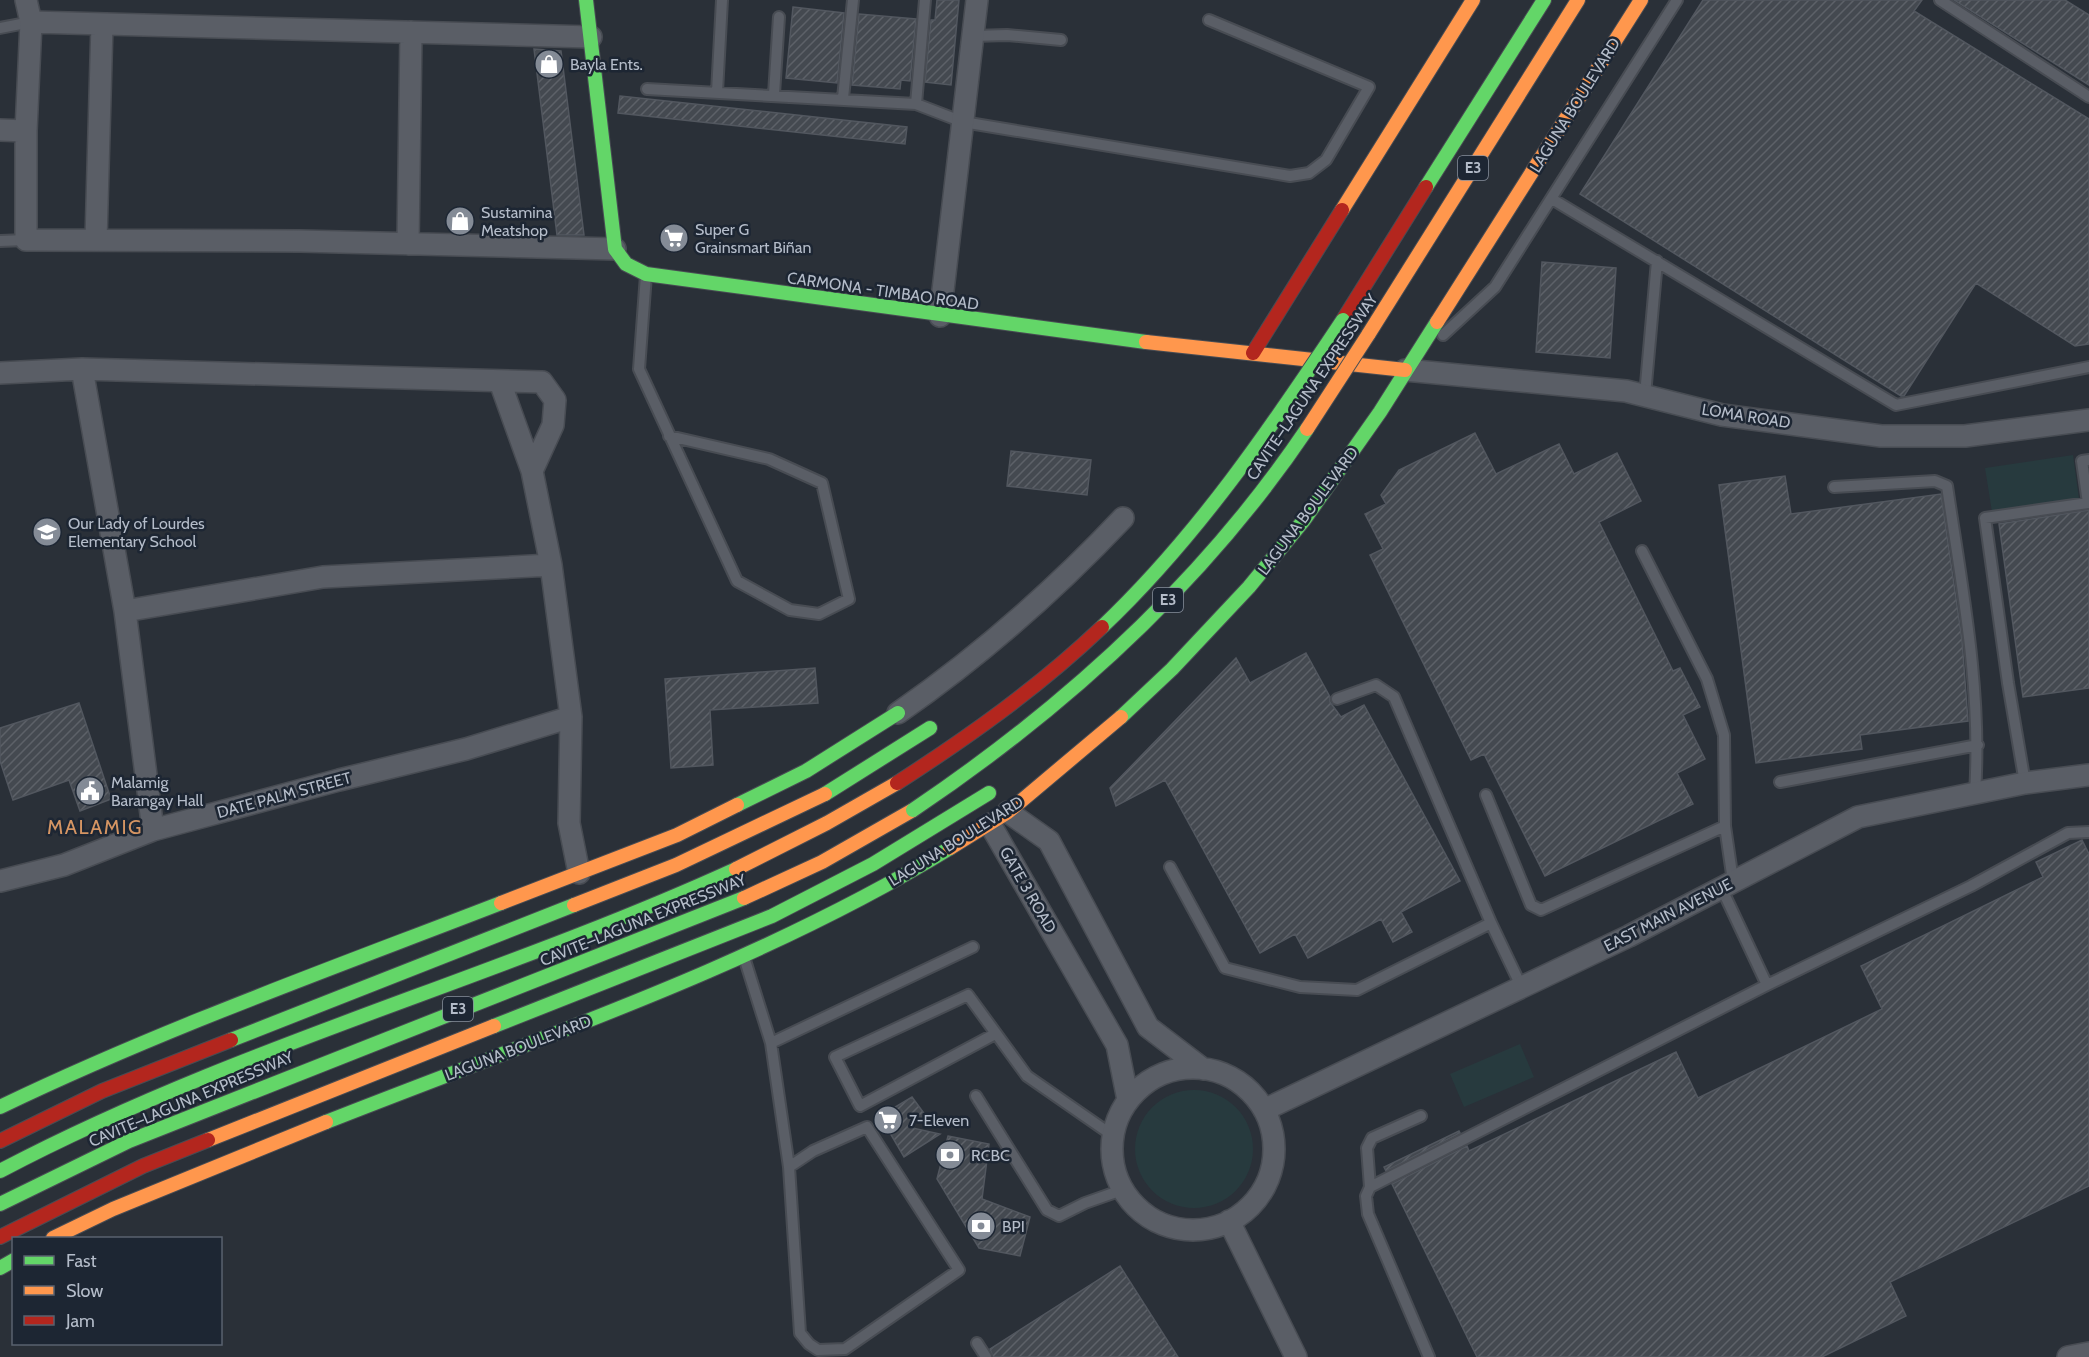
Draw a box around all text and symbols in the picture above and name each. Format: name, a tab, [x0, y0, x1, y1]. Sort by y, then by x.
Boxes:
street label: LAGUNA BOULEVARD	[1526, 34, 1624, 176]
shop icon: Bayla Ents.	[533, 48, 565, 80]
place label: Bayla Ents.	[570, 55, 643, 74]
road number: E3	[1458, 156, 1488, 180]
place label: Sustamina Meatshop	[481, 203, 553, 240]
shop icon: Sustamina Meatshop	[444, 205, 476, 237]
place label: Super G Grainsmart Biñan	[695, 220, 811, 257]
supermarket icon: Super G Grainsmart Biñan	[658, 222, 690, 254]
street label: CARMONA - TIMBAO ROAD	[786, 268, 980, 314]
street label: CAVITE–LAGUNA EXPRESSWAY	[1242, 289, 1382, 484]
street label: LOMA ROAD	[1700, 400, 1792, 432]
street label: LAGUNA BOULEVARD	[1254, 443, 1362, 579]
place label: Our Lady of Lourdes Elementary School	[68, 514, 205, 551]
school or university icon: Our Lady of Lourdes Elementary School	[31, 516, 63, 548]
road number: E3	[1153, 588, 1183, 612]
street label: DATE PALM STREET	[215, 768, 354, 822]
place label: Malamig Barangay Hall	[111, 773, 203, 810]
public building icon: Malamig Barangay Hall	[74, 775, 106, 807]
street label: LAGUNA BOULEVARD	[885, 792, 1027, 890]
district label: MALAMIG	[47, 815, 143, 839]
street label: GATE 3 ROAD	[996, 844, 1060, 936]
street label: CAVITE–LAGUNA EXPRESSWAY	[537, 870, 750, 970]
street label: EAST MAIN AVENUE	[1601, 874, 1735, 956]
road number: E3	[443, 997, 473, 1021]
street label: LAGUNA BOULEVARD	[442, 1011, 594, 1085]
street label: CAVITE–LAGUNA EXPRESSWAY	[86, 1047, 297, 1151]
supermarket icon: 7-Eleven	[872, 1104, 904, 1136]
place label: 7-Eleven	[909, 1111, 969, 1130]
bank icon: RCBC	[934, 1139, 966, 1171]
place label: RCBC	[971, 1146, 1010, 1165]
bank icon: BPI	[965, 1210, 997, 1242]
place label: BPI	[1002, 1217, 1025, 1236]
legend	[12, 1237, 222, 1345]
text: Fast	[66, 1250, 97, 1272]
text: Slow	[66, 1280, 103, 1302]
text: Jam	[65, 1310, 95, 1332]

